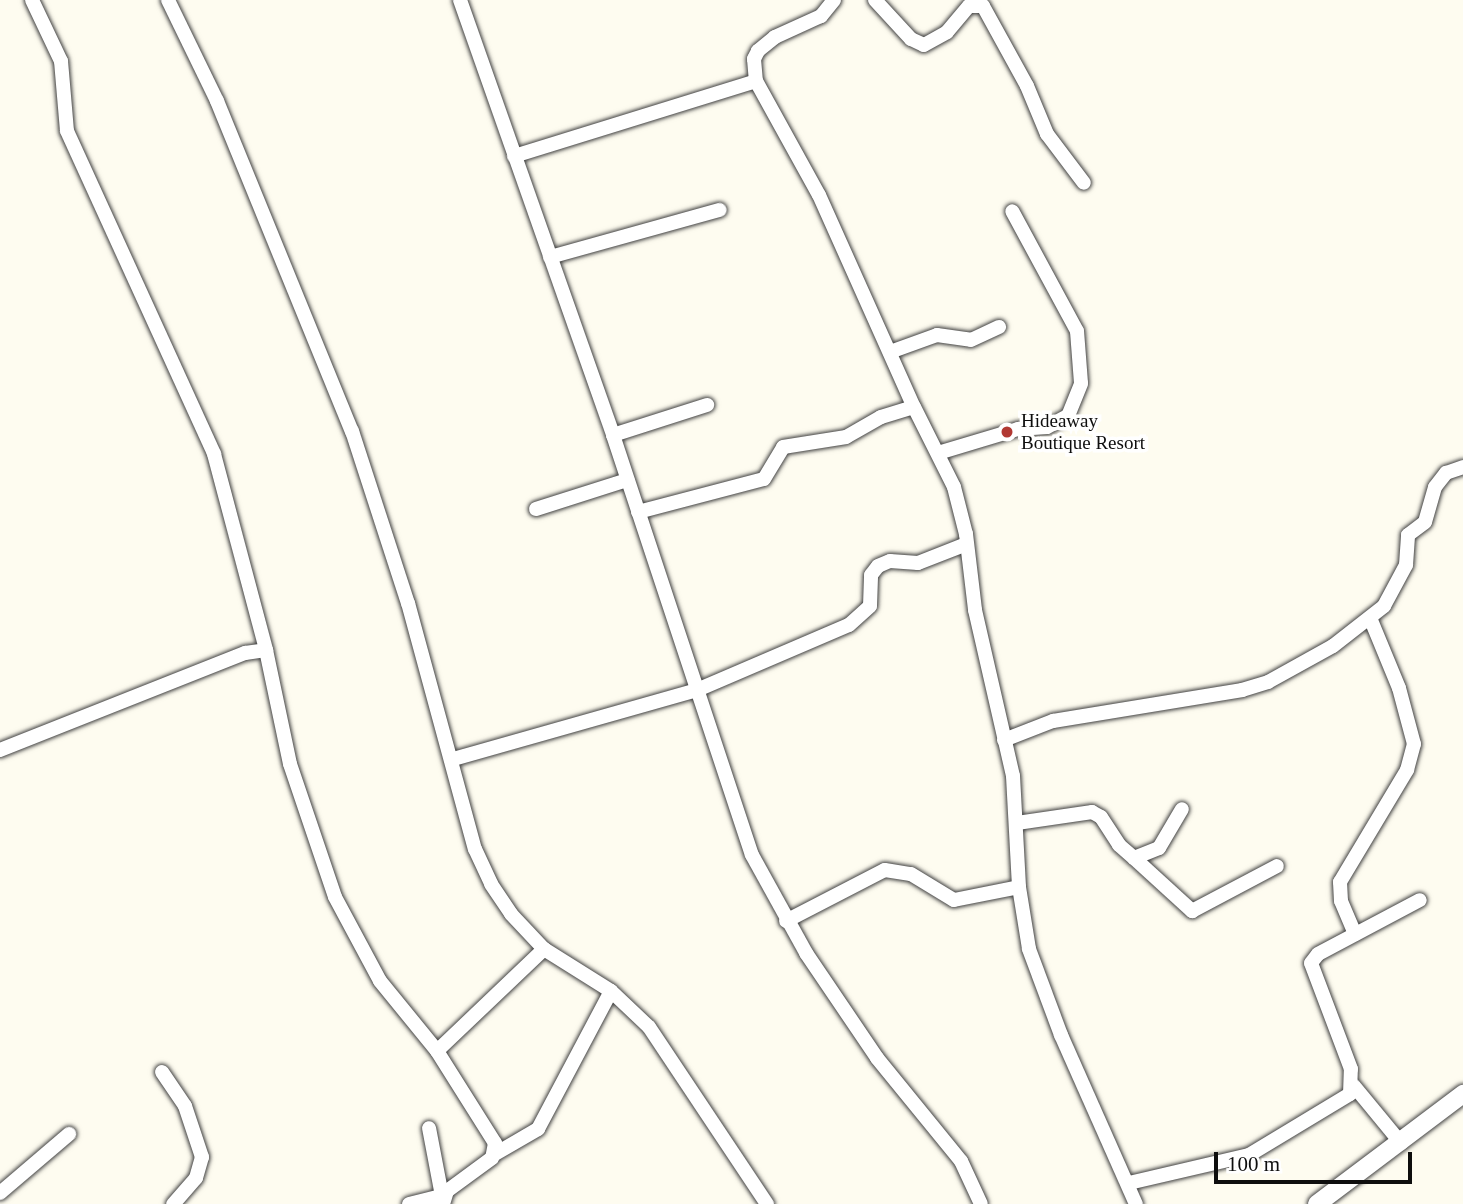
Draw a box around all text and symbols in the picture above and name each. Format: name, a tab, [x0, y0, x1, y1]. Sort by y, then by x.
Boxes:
place label: Hideaway Boutique Resort	[1021, 410, 1165, 454]
marker: Hideaway Boutique Resort	[999, 424, 1015, 440]
scale bar	[1218, 1138, 1416, 1182]
text: 100 m	[1227, 1152, 1280, 1176]

